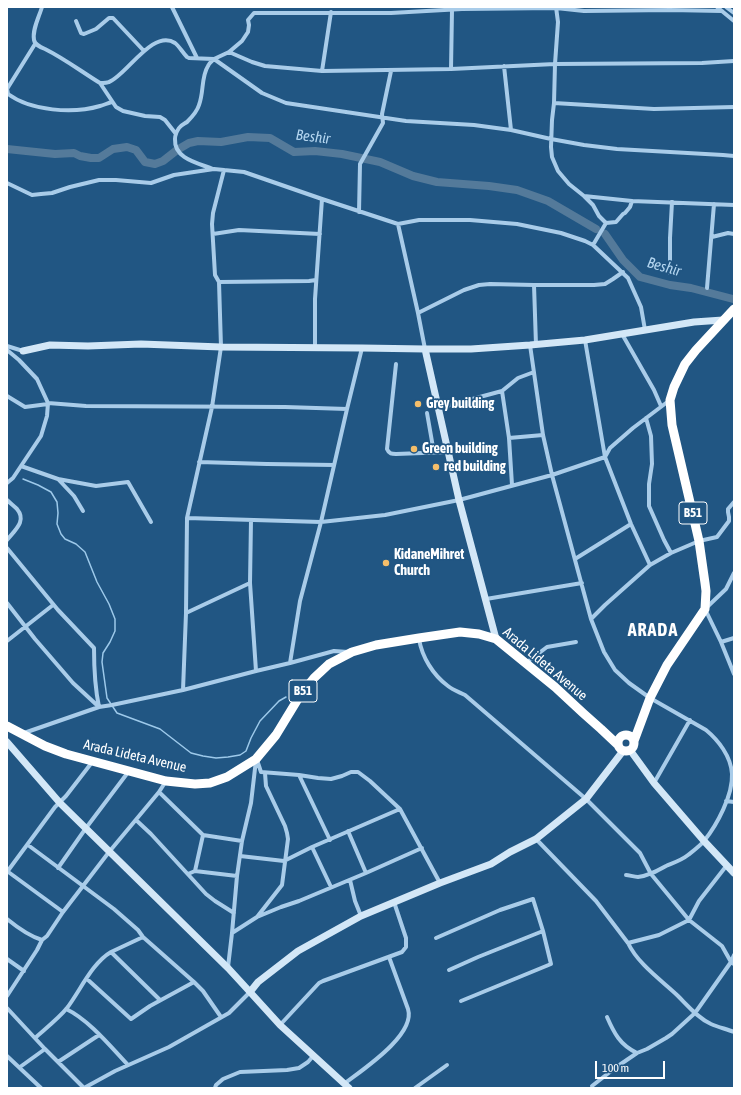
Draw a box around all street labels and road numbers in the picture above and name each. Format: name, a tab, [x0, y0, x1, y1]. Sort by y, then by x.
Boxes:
road number: B51	[679, 502, 707, 524]
street label: Arada Lideta Avenue	[499, 624, 591, 704]
road number: B51	[289, 680, 317, 702]
street label: Arada Lideta Avenue	[82, 736, 188, 776]

